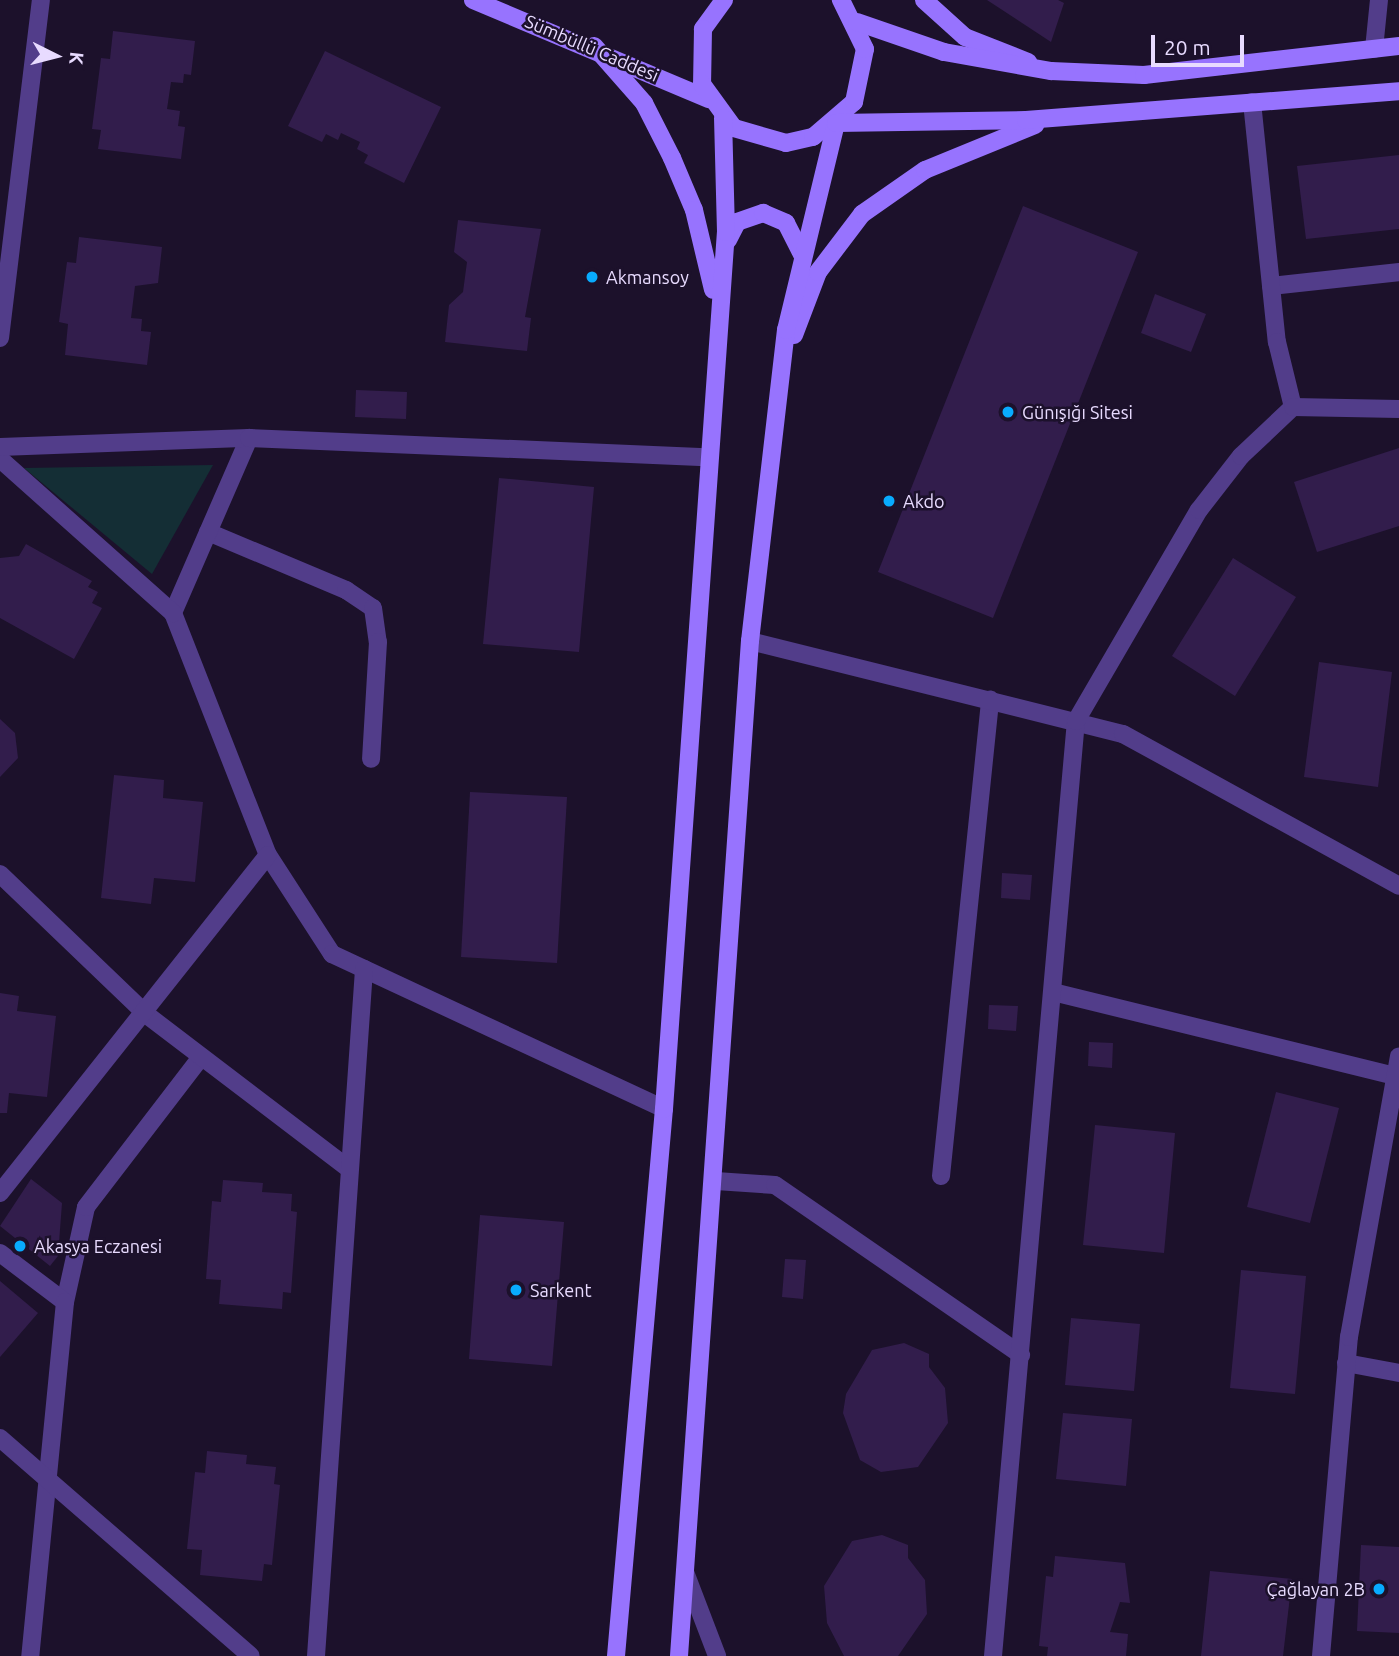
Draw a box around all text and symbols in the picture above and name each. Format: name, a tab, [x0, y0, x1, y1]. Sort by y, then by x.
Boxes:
street label: Sümbüllü Caddesi	[522, 10, 662, 86]
north arrow	[21, 21, 91, 91]
scale bar	[1154, 21, 1247, 65]
text: 20 m	[1164, 35, 1211, 59]
text: K	[65, 51, 88, 66]
place label: Akmansoy	[606, 266, 689, 288]
marker: Akmansoy	[584, 269, 600, 285]
place label: Günışığı Sitesi	[1022, 401, 1133, 423]
marker: Günışığı Sitesi	[1000, 404, 1016, 420]
place label: Akdo	[903, 490, 945, 512]
marker: Akdo	[881, 493, 897, 509]
place label: Akasya Eczanesi	[34, 1235, 162, 1257]
marker: Akasya Eczanesi	[12, 1238, 28, 1254]
place label: Sarkent	[530, 1279, 592, 1301]
marker: Sarkent	[508, 1282, 524, 1298]
place label: Çağlayan 2B	[1266, 1578, 1365, 1600]
marker: Çağlayan 2B	[1371, 1581, 1387, 1597]

